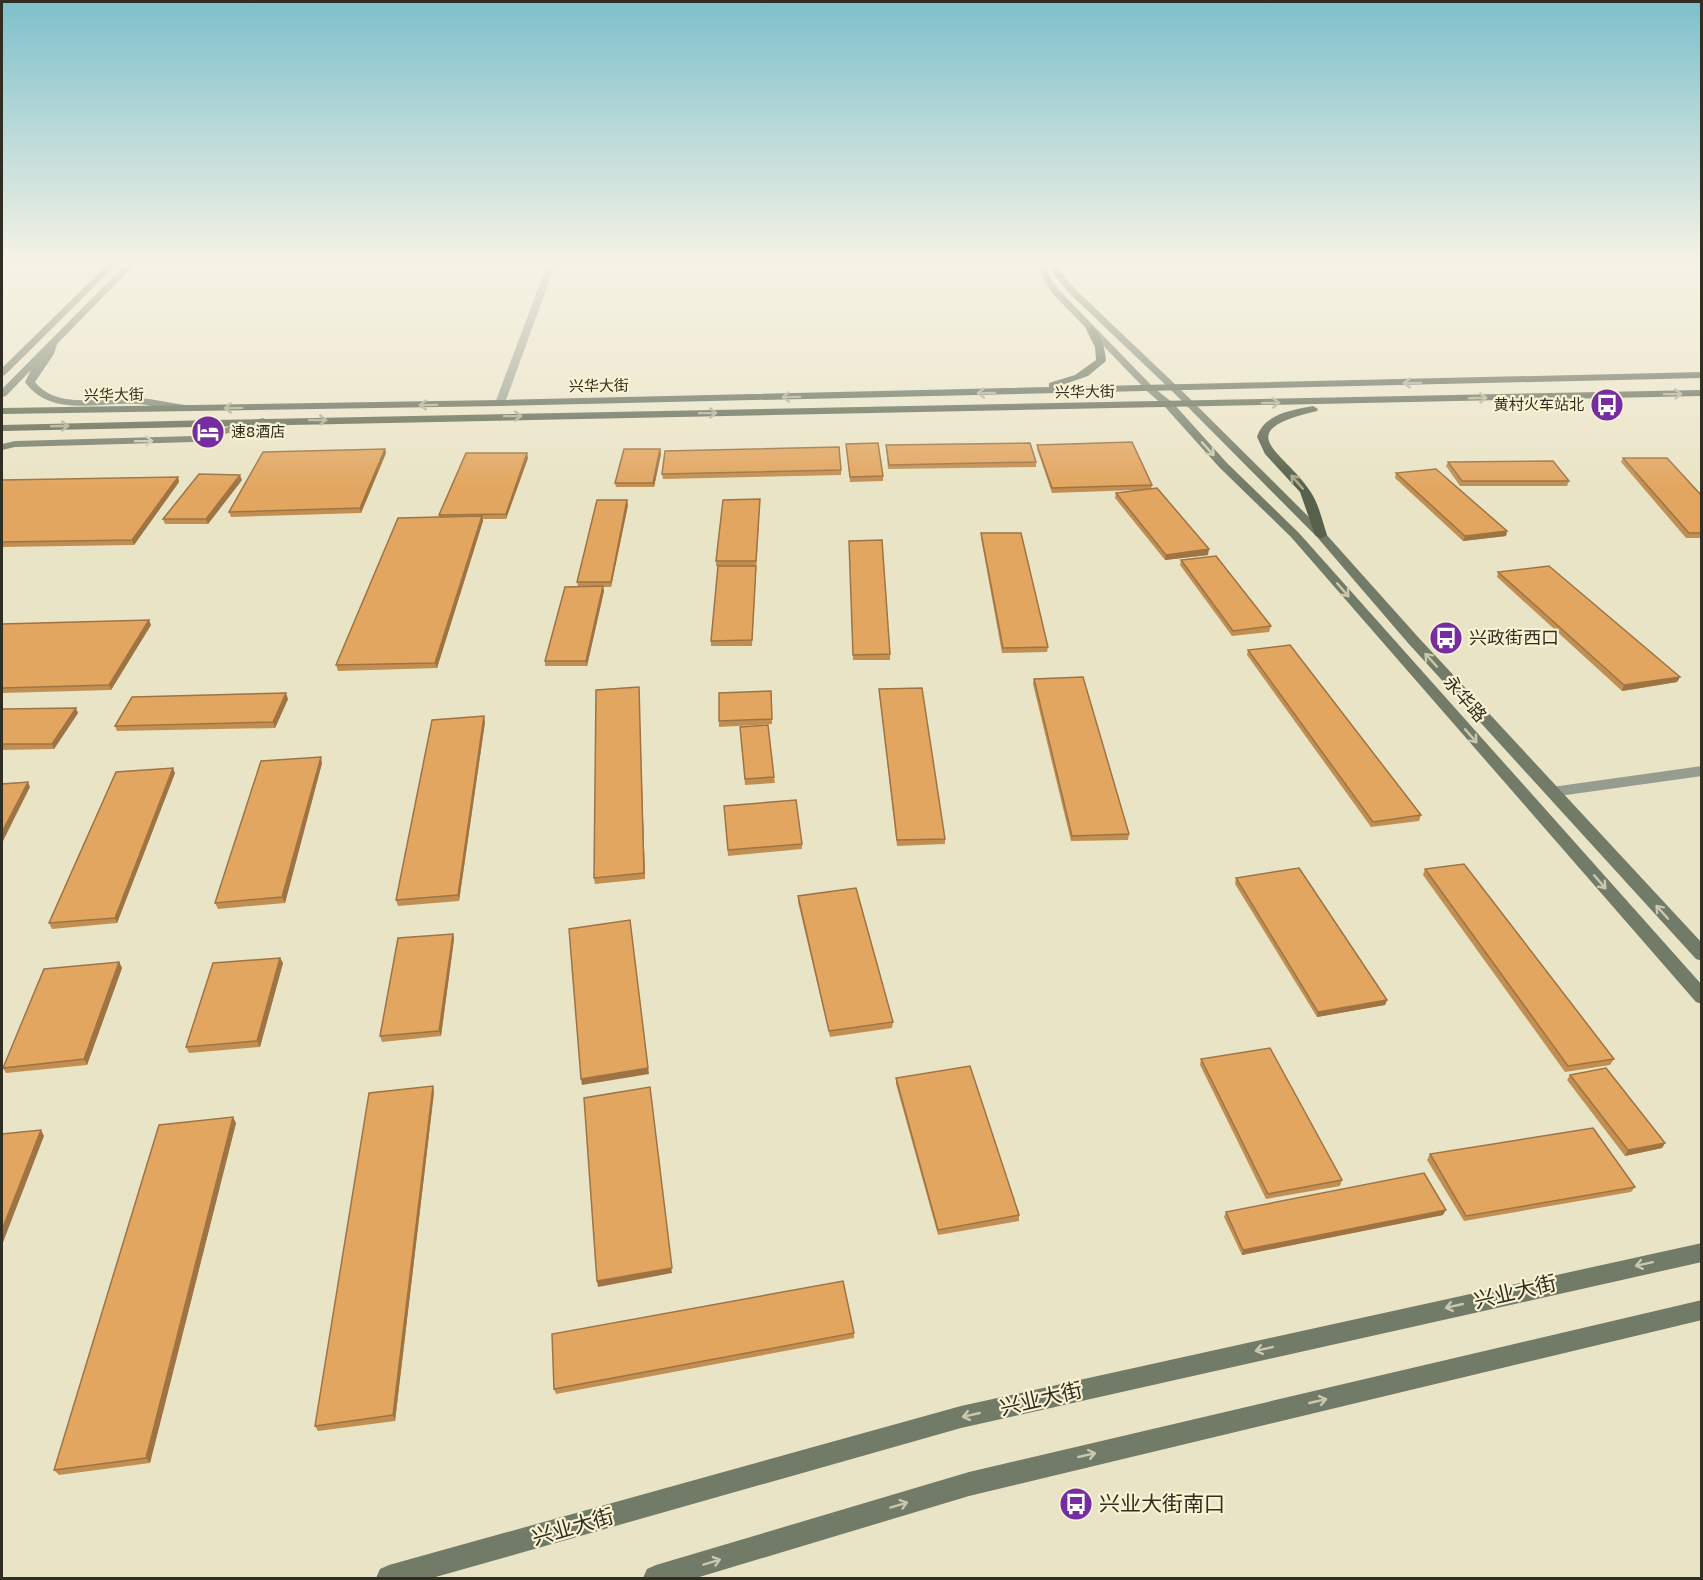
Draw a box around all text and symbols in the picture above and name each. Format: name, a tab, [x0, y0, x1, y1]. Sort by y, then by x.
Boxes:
street label: 兴华大街	[569, 375, 629, 395]
one-way arrow	[1403, 377, 1423, 388]
street label: 兴华大街	[1055, 381, 1115, 401]
street label: 兴华大街	[84, 384, 144, 404]
one-way arrow	[977, 387, 997, 398]
bus stop icon: 黄村火车站北	[1589, 387, 1625, 423]
one-way arrow	[1663, 388, 1683, 399]
one-way arrow	[782, 391, 802, 403]
one-way arrow	[1468, 393, 1488, 404]
place label: 黄村火车站北	[1494, 395, 1584, 413]
one-way arrow	[1261, 398, 1281, 409]
one-way arrow	[419, 399, 439, 411]
one-way arrow	[224, 402, 244, 414]
one-way arrow	[697, 407, 717, 419]
one-way arrow	[502, 411, 522, 422]
hotel icon: 速8酒店	[190, 414, 226, 450]
one-way arrow	[307, 414, 327, 425]
one-way arrow	[49, 421, 69, 432]
place label: 速8酒店	[231, 422, 285, 440]
one-way arrow	[133, 435, 153, 447]
one-way arrow	[1201, 441, 1215, 456]
one-way arrow	[1290, 475, 1304, 490]
one-way arrow	[1336, 582, 1349, 598]
bus stop icon: 兴政街西口	[1428, 620, 1464, 656]
place label: 兴政街西口	[1469, 626, 1559, 648]
one-way arrow	[1424, 652, 1438, 667]
street label: 永华路	[1440, 671, 1492, 726]
one-way arrow	[1464, 728, 1478, 743]
one-way arrow	[1593, 875, 1607, 890]
one-way arrow	[1655, 905, 1669, 920]
one-way arrow	[1635, 1259, 1655, 1270]
street label: 兴业大街	[1471, 1269, 1559, 1313]
one-way arrow	[1445, 1300, 1464, 1312]
one-way arrow	[1254, 1343, 1273, 1355]
street label: 兴业大街	[997, 1376, 1085, 1420]
one-way arrow	[1308, 1394, 1327, 1406]
one-way arrow	[962, 1409, 981, 1421]
one-way arrow	[1078, 1449, 1097, 1461]
bus stop icon: 兴业大街南口	[1058, 1486, 1094, 1522]
place label: 兴业大街南口	[1099, 1490, 1225, 1516]
one-way arrow	[889, 1499, 908, 1510]
street label: 兴业大街	[529, 1502, 617, 1550]
one-way arrow	[702, 1556, 721, 1567]

